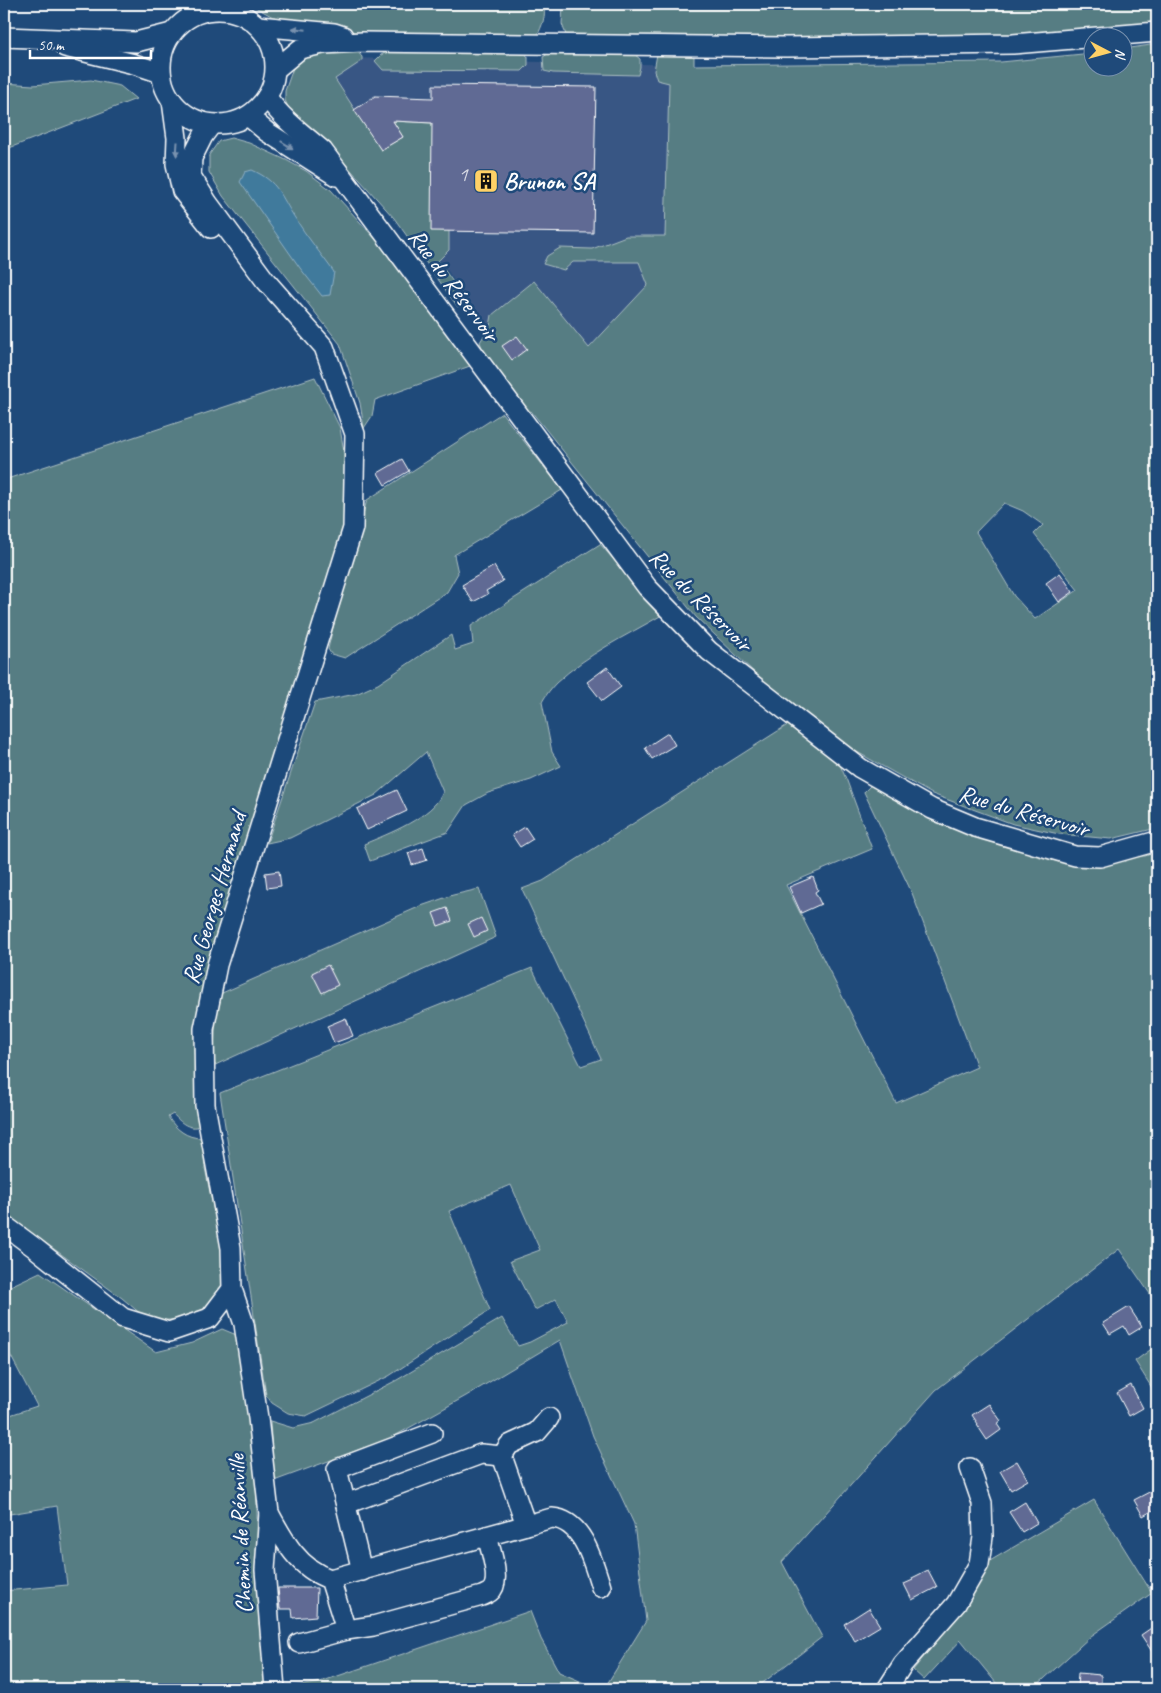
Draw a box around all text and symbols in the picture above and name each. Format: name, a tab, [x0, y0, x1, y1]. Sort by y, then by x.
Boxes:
one-way arrow	[290, 25, 306, 33]
scale bar	[30, 28, 151, 60]
north arrow	[1084, 28, 1134, 78]
text: 50 m	[38, 36, 65, 55]
text: N	[1111, 48, 1129, 61]
one-way arrow	[280, 140, 294, 150]
one-way arrow	[172, 141, 180, 157]
house number: 1	[458, 161, 469, 187]
place label: Brunon SA	[504, 166, 596, 196]
building icon: Brunon SA	[473, 168, 499, 194]
street label: Rue du Réservoir	[402, 223, 508, 349]
street label: Rue du Réservoir	[643, 542, 761, 660]
street label: Rue du Réservoir	[956, 778, 1095, 844]
street label: Rue Georges Hermand	[175, 805, 254, 987]
street label: Chemin de Réanville	[221, 1451, 259, 1614]

